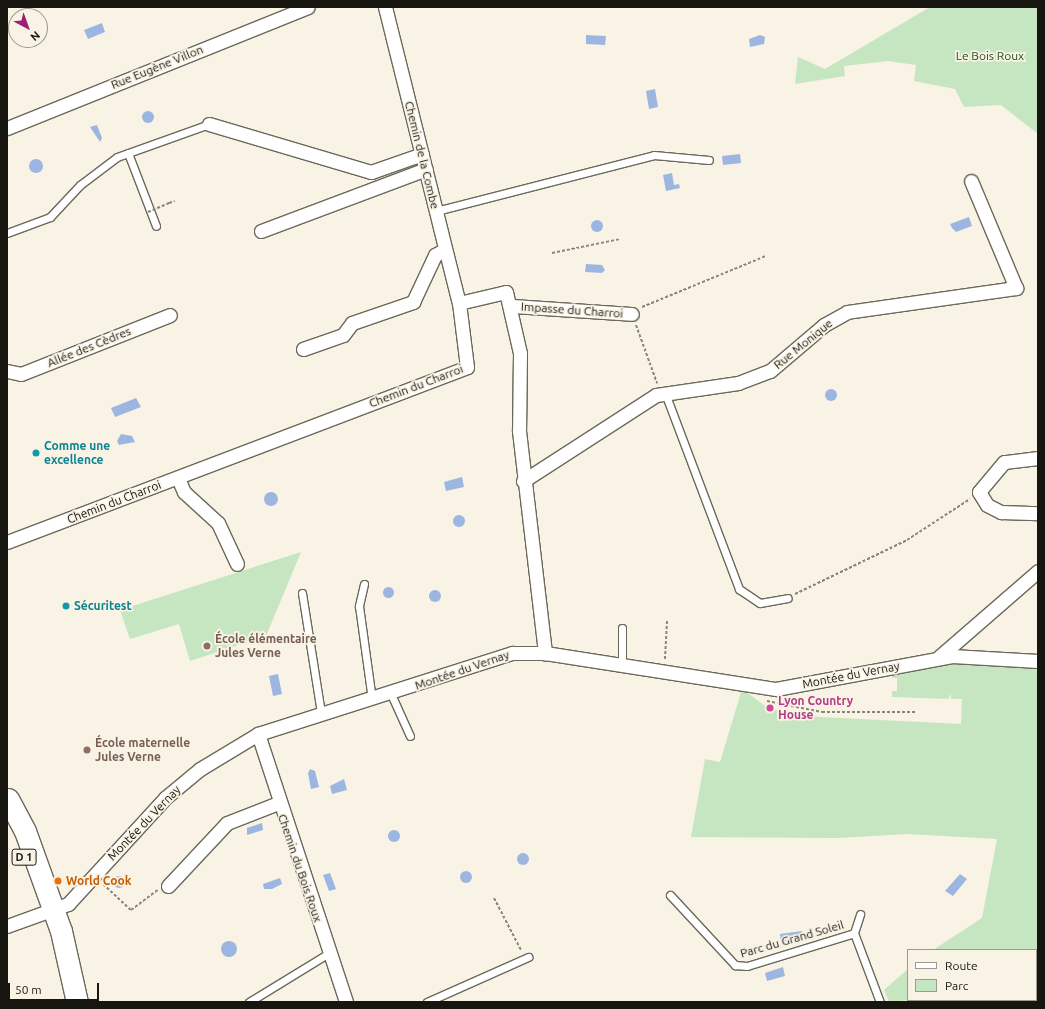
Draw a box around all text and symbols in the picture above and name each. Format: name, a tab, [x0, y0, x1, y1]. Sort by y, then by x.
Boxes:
north arrow	[8, 8, 48, 48]
text: N	[28, 29, 42, 44]
street label: Rue Eugène Villon	[109, 42, 205, 92]
park label: Le Bois Roux	[956, 49, 1024, 63]
street label: Chemin de la Combe	[402, 100, 442, 210]
street label: Impasse du Charroi	[520, 299, 624, 321]
street label: Rue Monique	[771, 316, 835, 372]
street label: Allée des Cèdres	[45, 324, 133, 370]
street label: Chemin du Charroi	[367, 361, 465, 411]
place label: Comme une excellence	[44, 439, 110, 467]
marker: Comme une excellence	[31, 448, 41, 458]
street label: Chemin du Charroi	[65, 477, 163, 527]
place label: Sécuritest	[74, 599, 132, 613]
marker: Sécuritest	[61, 601, 71, 611]
place label: École élémentaire Jules Verne	[215, 632, 317, 660]
marker: École élémentaire Jules Verne	[202, 641, 212, 651]
street label: Montée du Vernay	[413, 647, 511, 693]
street label: Montée du Vernay	[801, 659, 901, 691]
place label: Lyon Country House	[778, 694, 853, 722]
marker: Lyon Country House	[765, 703, 775, 713]
place label: École maternelle Jules Verne	[95, 736, 190, 764]
marker: École maternelle Jules Verne	[82, 745, 92, 755]
street label: Montée du Vernay	[105, 782, 183, 864]
street label: Chemin du Bois Roux	[275, 812, 325, 924]
road number: D 1	[11, 848, 37, 866]
place label: World Cook	[66, 874, 132, 888]
marker: World Cook	[53, 876, 63, 886]
street label: Parc du Grand Soleil	[739, 917, 845, 961]
legend	[907, 949, 1037, 1001]
text: Route	[945, 959, 978, 972]
scale bar	[10, 975, 101, 1001]
text: Parc	[945, 979, 968, 992]
text: 50 m	[15, 983, 42, 996]

